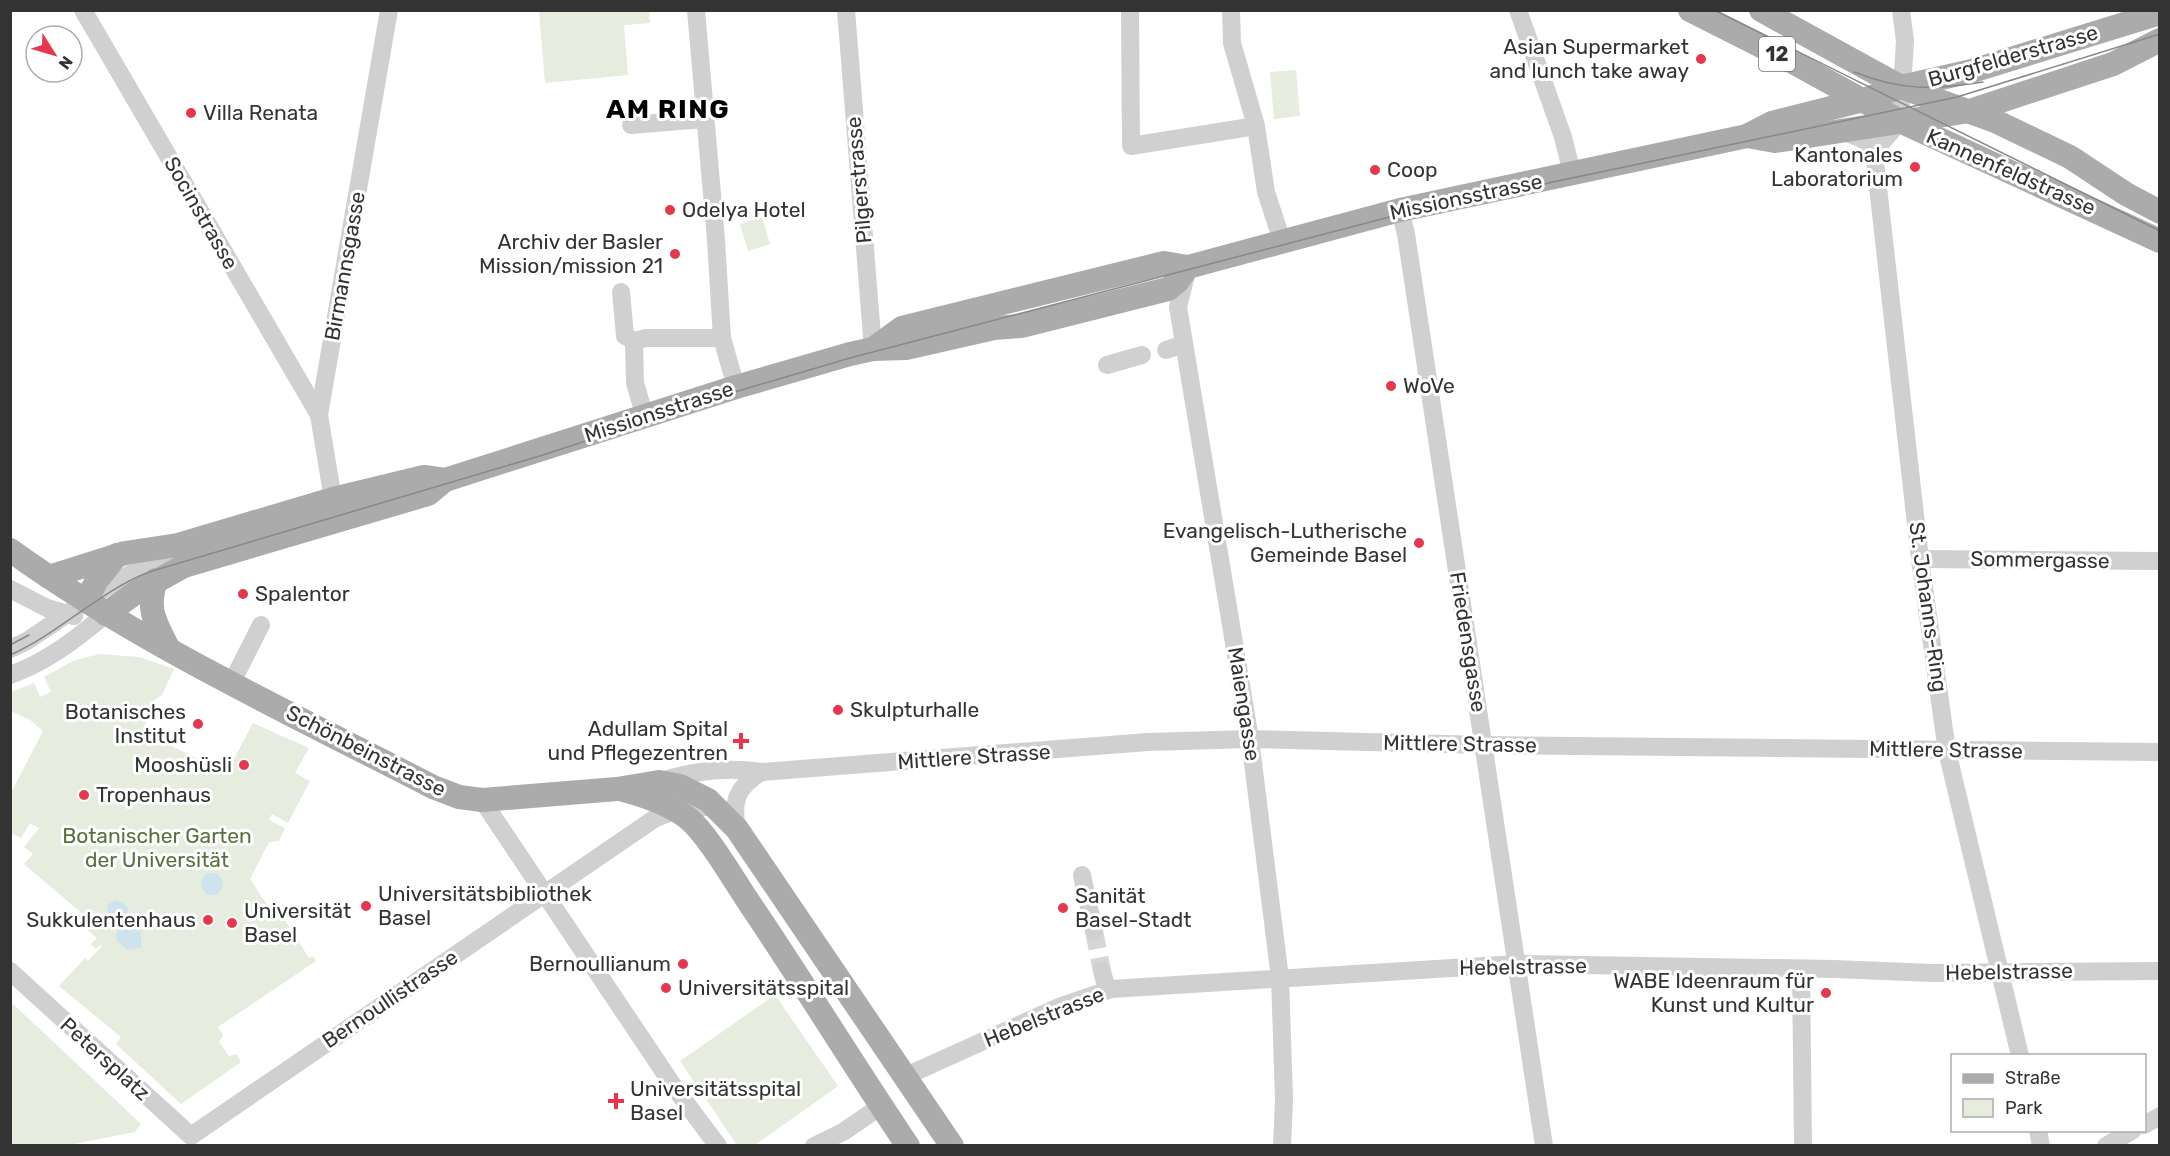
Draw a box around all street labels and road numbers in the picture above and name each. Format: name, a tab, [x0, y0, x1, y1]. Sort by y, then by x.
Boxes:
street label: Burgfelderstrasse	[1925, 19, 2101, 92]
road number: 12	[1759, 37, 1795, 71]
street label: Pilgerstrasse	[840, 115, 877, 245]
street label: Kannenfeldstrasse	[1923, 123, 2100, 220]
street label: Socinstrasse	[159, 152, 244, 274]
street label: Missionsstrasse	[1387, 168, 1544, 225]
street label: Birmannsgasse	[319, 189, 370, 342]
street label: Missionsstrasse	[581, 376, 737, 447]
street label: St. Johanns-Ring	[1904, 520, 1953, 694]
street label: Sommergasse	[1970, 546, 2110, 573]
street label: Friedensgasse	[1445, 570, 1492, 714]
street label: Maiengasse	[1223, 645, 1266, 763]
street label: Schönbeinstrasse	[282, 700, 450, 802]
street label: Mittlere Strasse	[1383, 730, 1537, 757]
street label: Mittlere Strasse	[1869, 736, 2023, 763]
street label: Mittlere Strasse	[896, 739, 1051, 774]
street label: Bernoullistrasse	[317, 944, 462, 1053]
street label: Hebelstrasse	[1459, 953, 1587, 980]
street label: Hebelstrasse	[1945, 958, 2073, 985]
street label: Hebelstrasse	[980, 981, 1108, 1052]
street label: Petersplatz	[55, 1012, 155, 1105]

